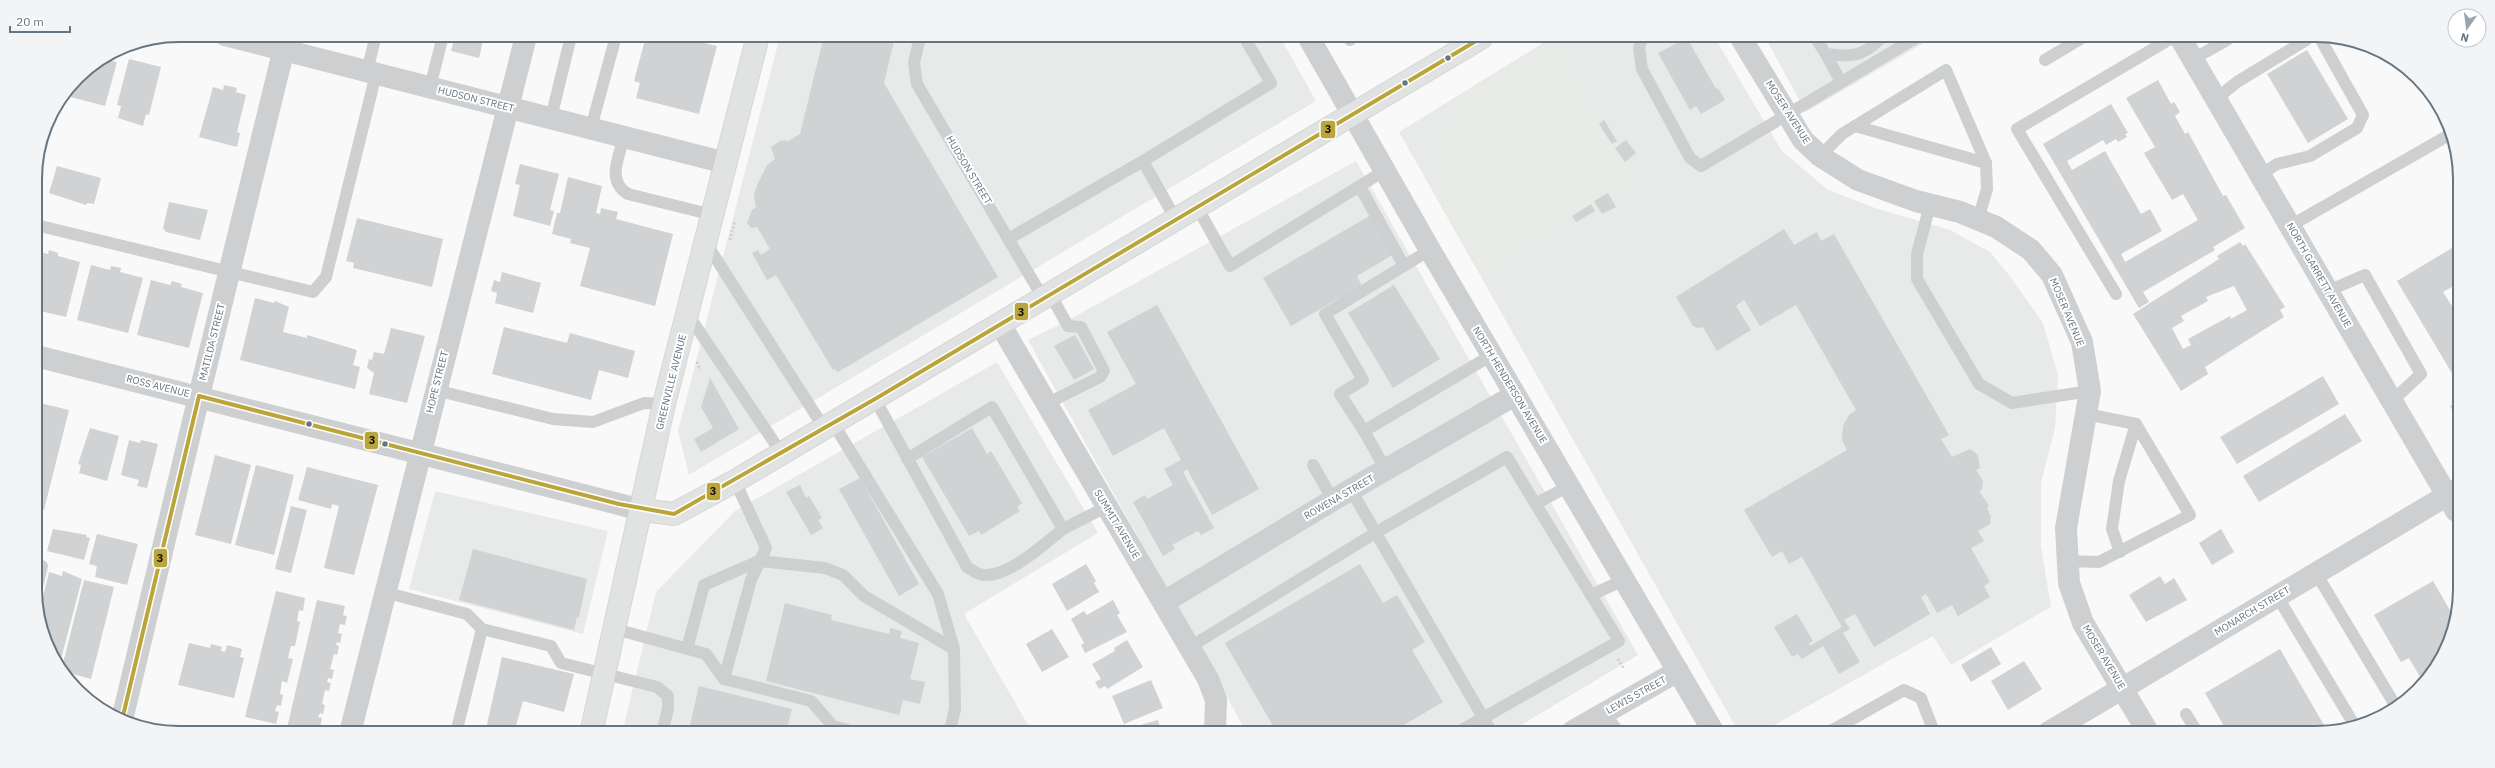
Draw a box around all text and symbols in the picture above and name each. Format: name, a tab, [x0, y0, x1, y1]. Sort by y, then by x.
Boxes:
scale bar	[10, 8, 70, 34]
north arrow	[2447, 8, 2487, 48]
text: 20 m	[16, 14, 44, 29]
text: N	[2459, 30, 2470, 45]
unlabelled marker	[1443, 53, 1453, 63]
unlabelled marker	[1400, 78, 1410, 88]
street label: MOSER AVENUE	[1763, 78, 1813, 146]
street label: HUDSON STREET	[437, 83, 516, 115]
line badge: 3	[1320, 120, 1336, 139]
text: 3	[1325, 122, 1331, 136]
street label: HUDSON STREET	[943, 133, 995, 207]
street label: NORTH GARRETT AVENUE	[2284, 220, 2354, 330]
street label: MOSER AVENUE	[2047, 276, 2087, 348]
street label: MATILDA STREET	[196, 302, 228, 382]
line badge: 3	[1014, 302, 1029, 321]
text: 3	[1018, 305, 1024, 319]
street label: NORTH HENDERSON AVENUE	[1470, 324, 1550, 446]
street label: GREENVILLE AVENUE	[653, 333, 689, 431]
street label: HOPE STREET	[423, 349, 451, 414]
street label: ROSS AVENUE	[125, 372, 191, 400]
unlabelled marker	[304, 419, 314, 429]
line badge: 3	[364, 431, 379, 450]
text: 3	[369, 433, 375, 447]
unlabelled marker	[380, 439, 390, 449]
street label: ROWENA STREET	[1301, 471, 1377, 522]
line badge: 3	[706, 482, 721, 501]
text: 3	[710, 484, 716, 498]
street label: SUMMIT AVENUE	[1091, 487, 1143, 561]
line badge: 3	[153, 548, 168, 568]
text: 3	[157, 551, 163, 565]
street label: MONARCH STREET	[2212, 583, 2292, 639]
street label: MOSER AVENUE	[2080, 622, 2129, 692]
street label: LEWIS STREET	[1604, 673, 1669, 717]

